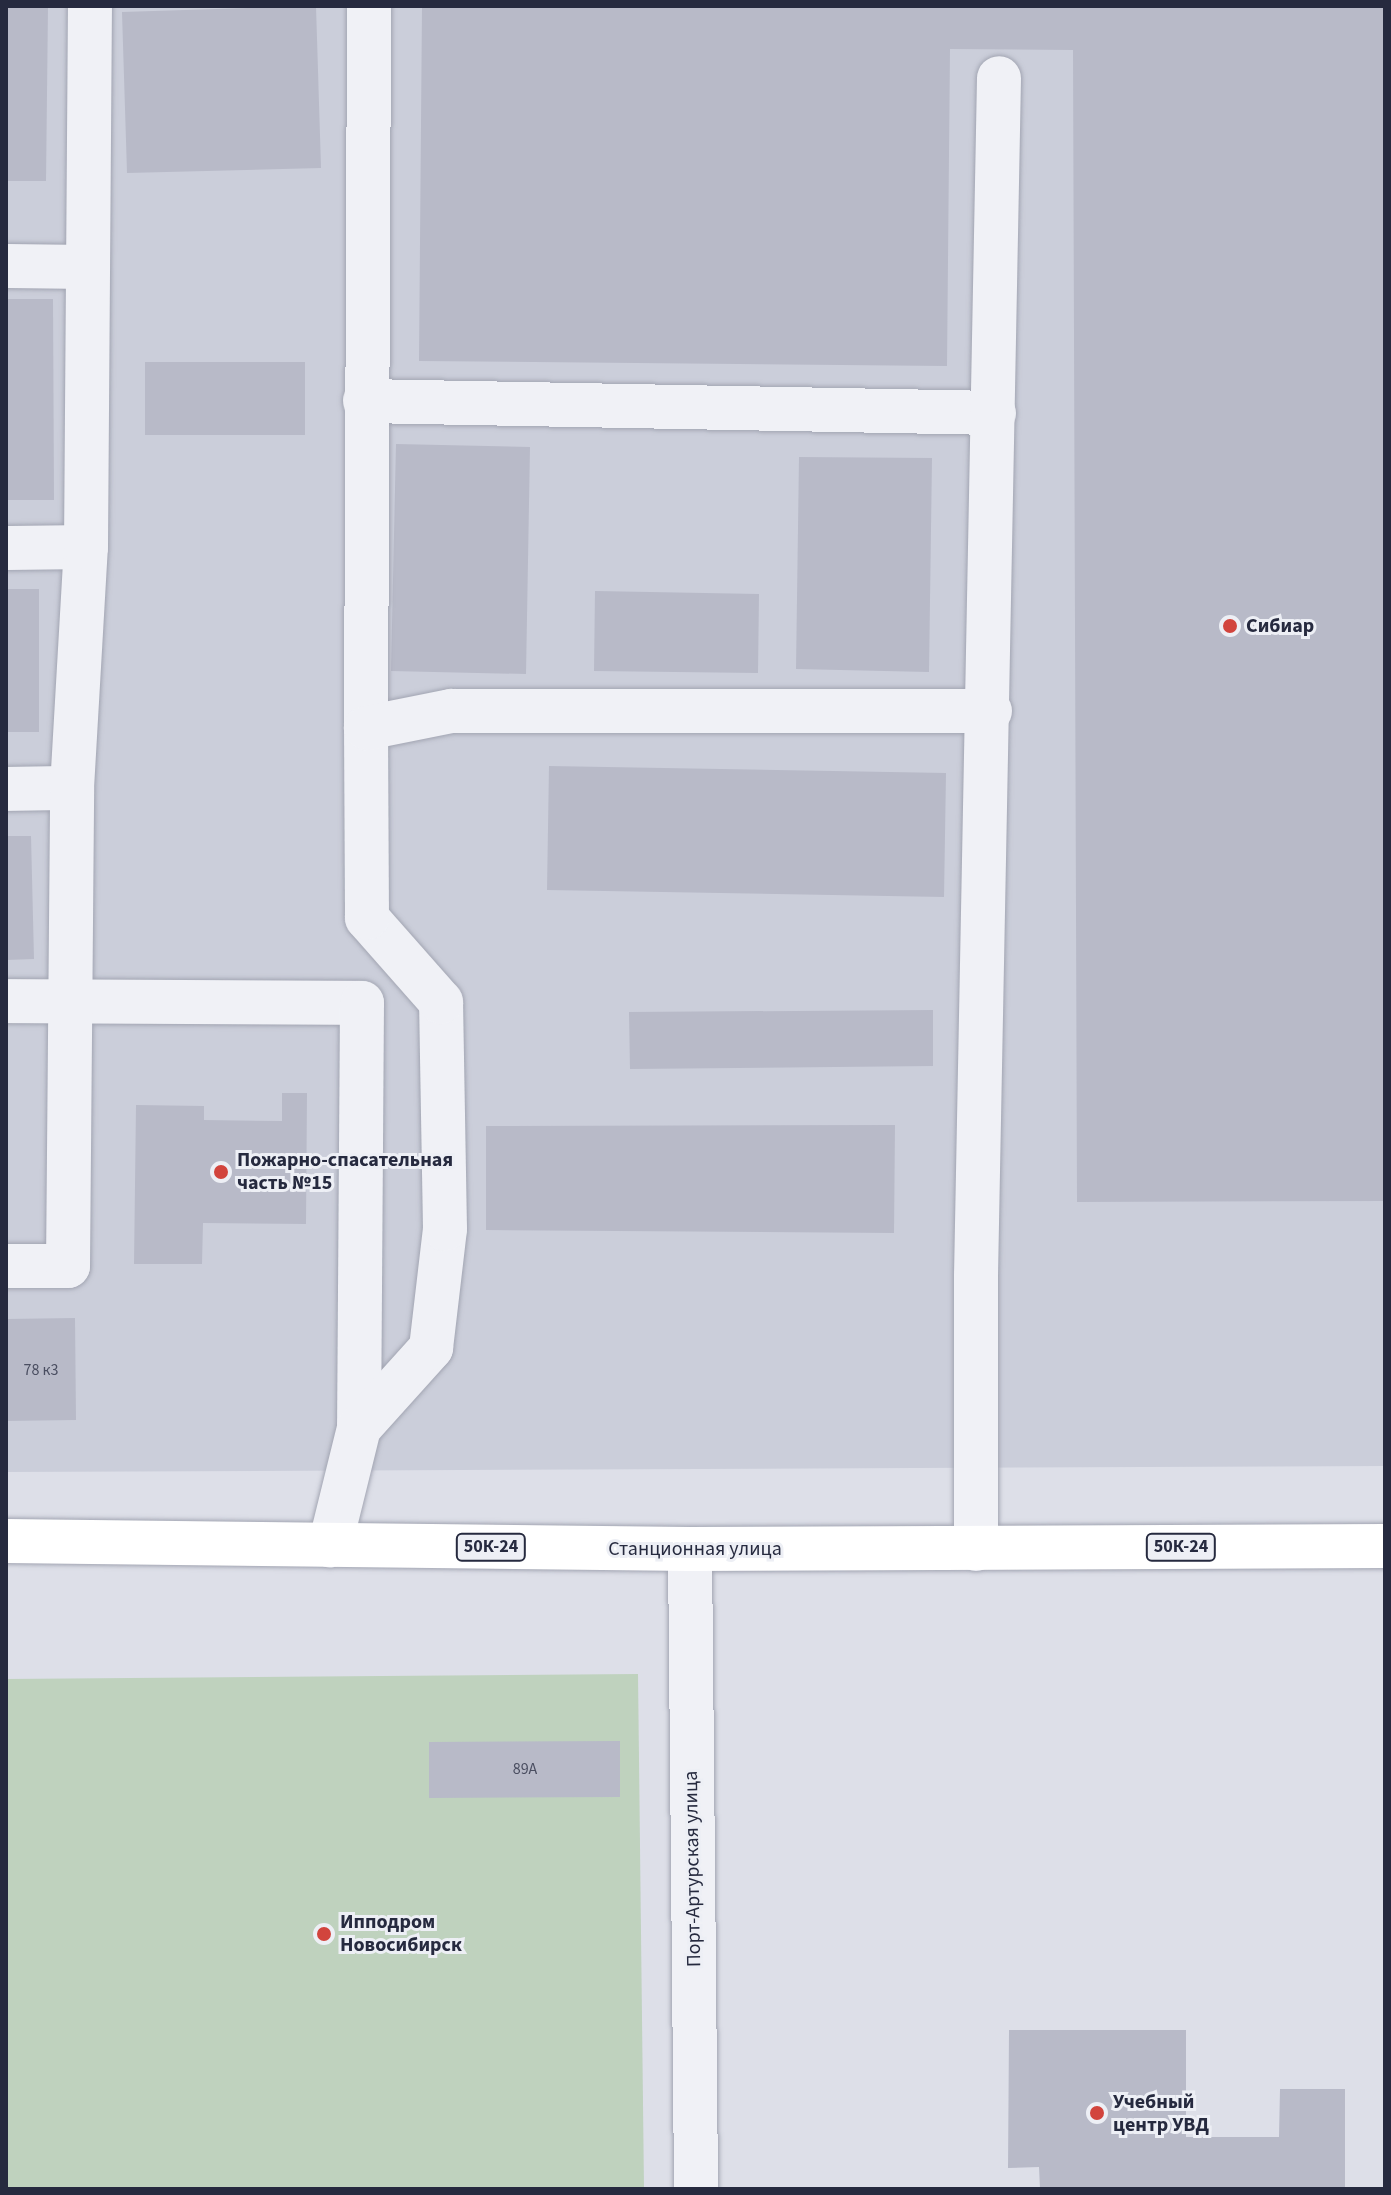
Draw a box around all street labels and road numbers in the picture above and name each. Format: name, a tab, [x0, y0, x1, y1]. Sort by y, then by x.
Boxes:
road number: 50К-24	[455, 1533, 527, 1561]
road number: 50К-24	[1145, 1533, 1217, 1561]
street label: Станционная улица	[608, 1537, 782, 1561]
street label: Порт-Артурская улица	[679, 1771, 707, 1967]

